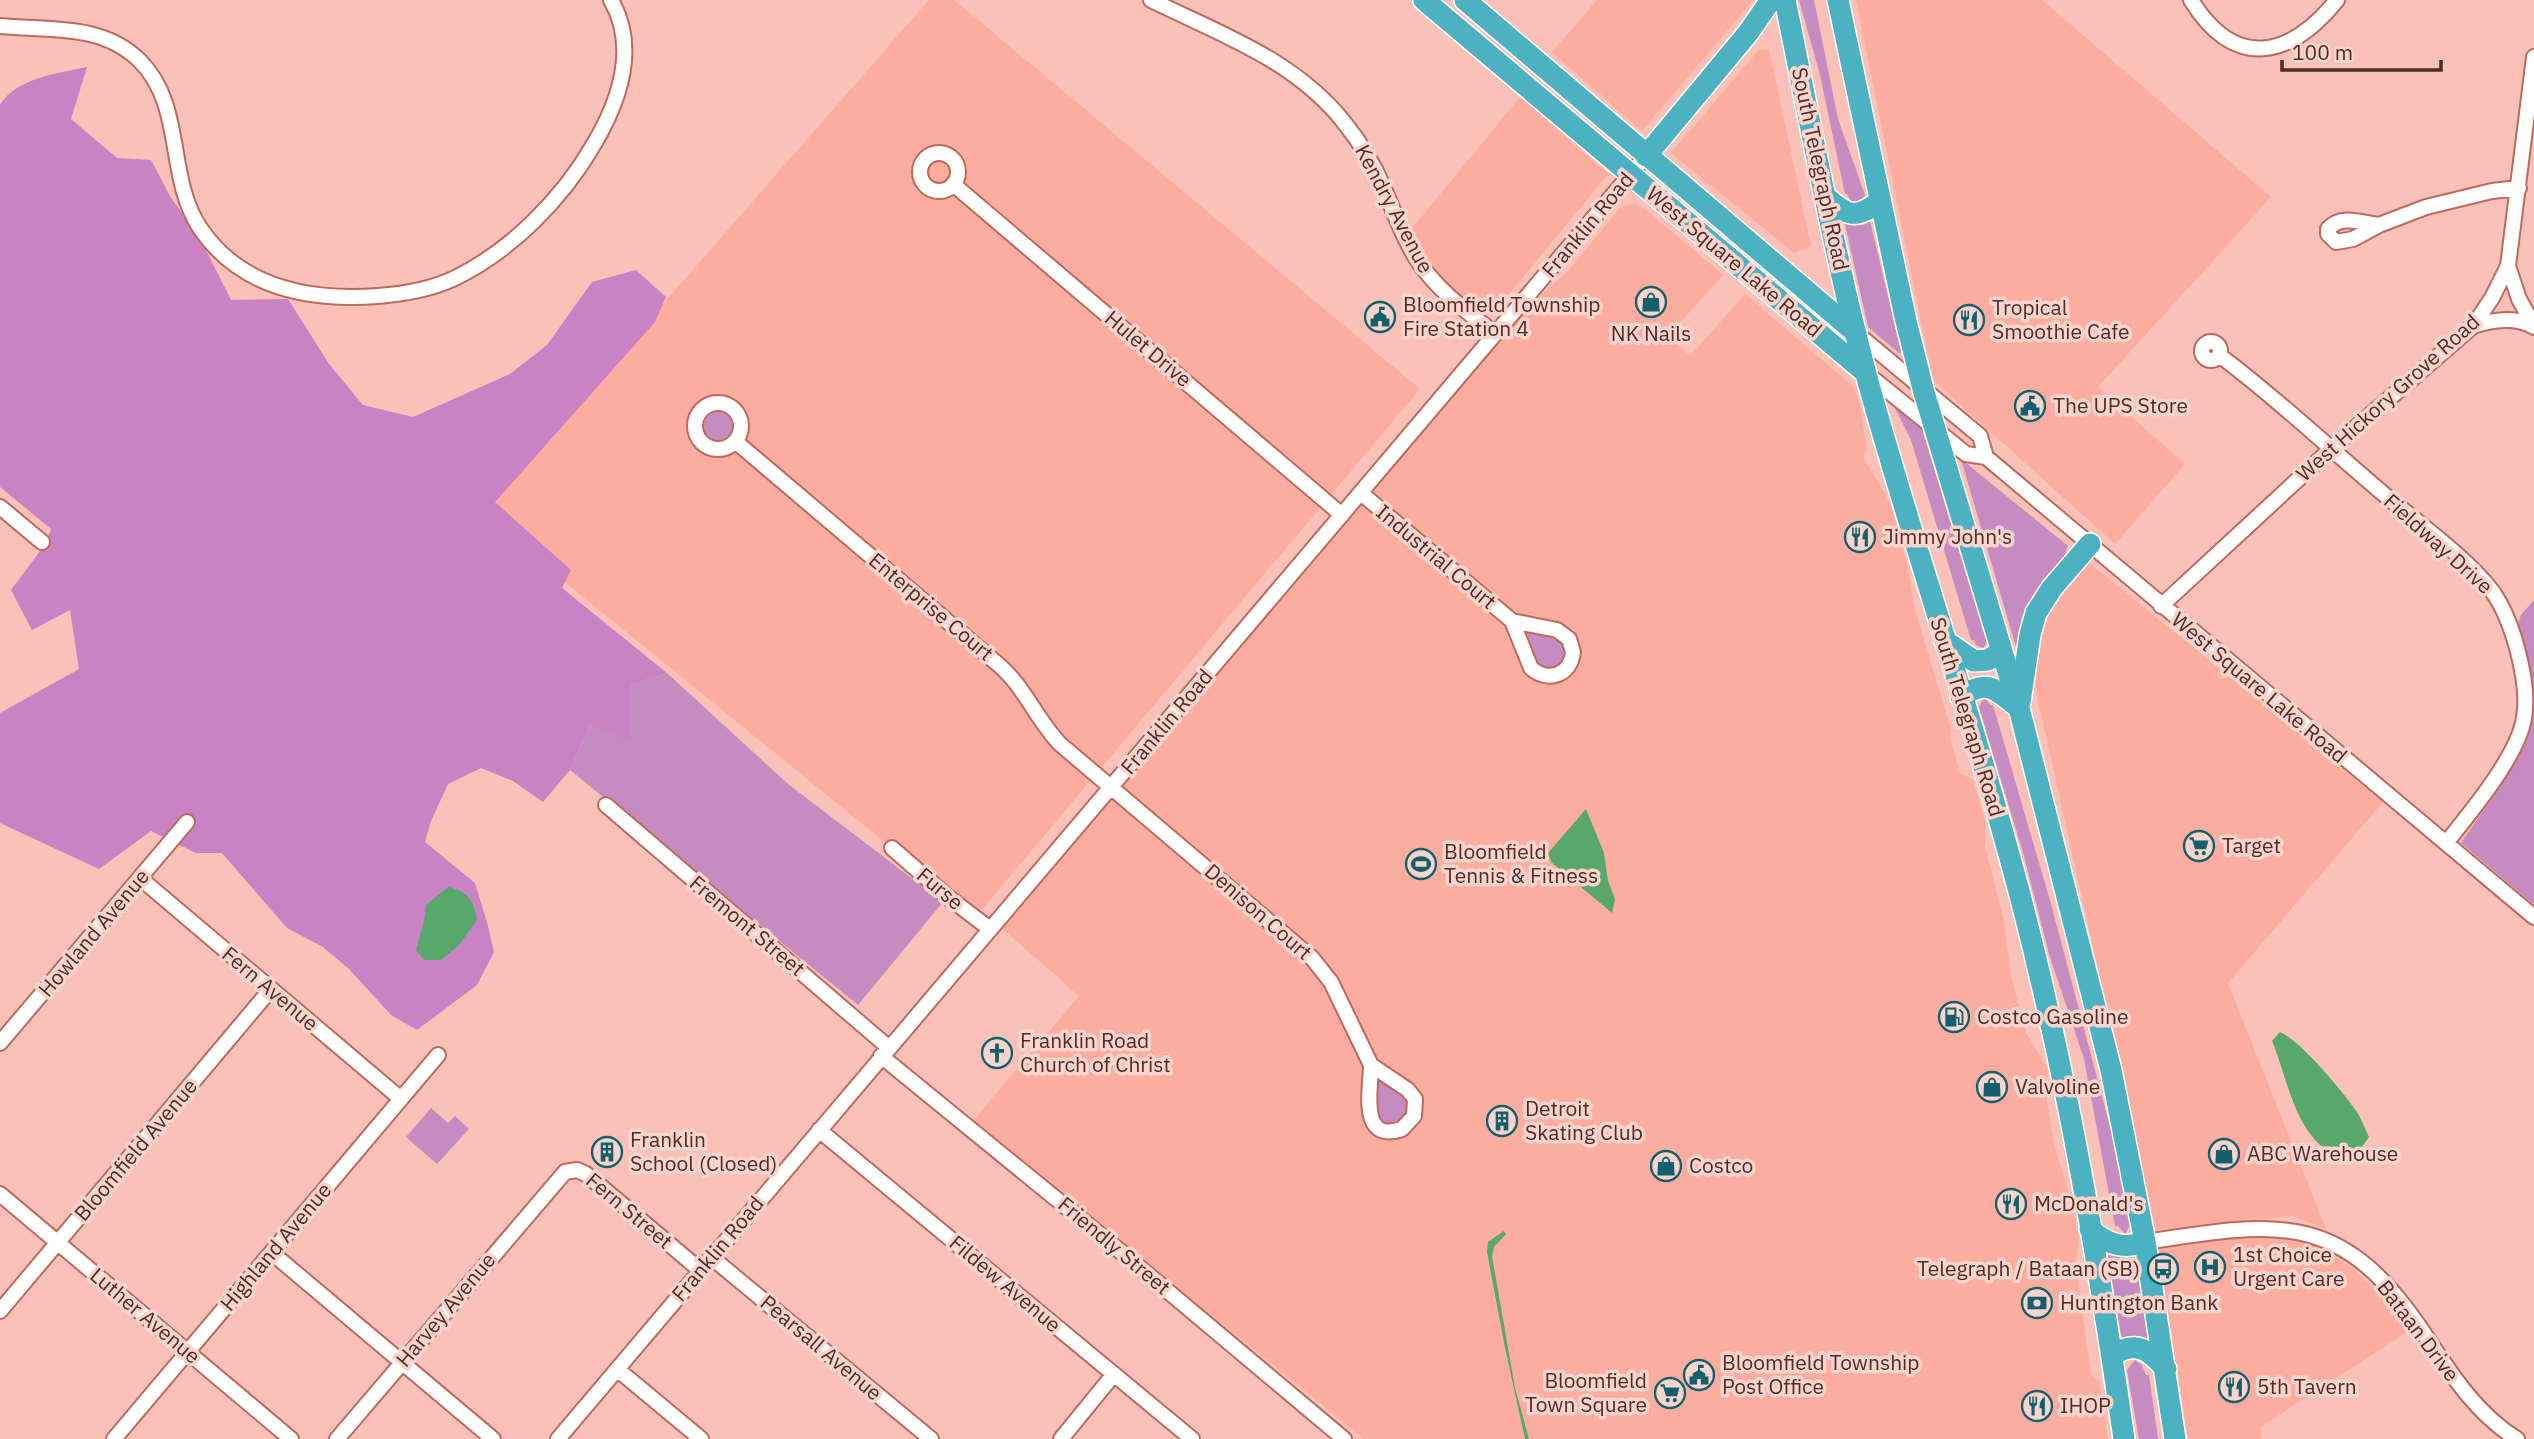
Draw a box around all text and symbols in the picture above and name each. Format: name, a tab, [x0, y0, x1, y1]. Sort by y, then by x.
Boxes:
scale bar	[2282, 28, 2441, 72]
text: 100 m	[2292, 38, 2353, 66]
street label: South Telegraph Road	[1786, 65, 1856, 273]
street label: Kendry Avenue	[1349, 139, 1441, 278]
street label: Franklin Road	[1535, 166, 1640, 283]
street label: West Square Lake Road	[1641, 179, 1828, 343]
shop icon: NK Nails	[1634, 285, 1668, 319]
place label: Bloomfield Township Fire Station 4	[1403, 290, 1601, 342]
place label: Tropical Smoothie Cafe	[1992, 293, 2130, 345]
public building icon: Bloomfield Township Fire Station 4	[1363, 300, 1397, 334]
restaurant icon: Tropical Smoothie Cafe	[1952, 303, 1986, 337]
street label: Hulet Drive	[1099, 304, 1198, 393]
street label: West Hickory Grove Road	[2290, 307, 2485, 487]
place label: NK Nails	[1611, 319, 1691, 347]
public building icon: The UPS Store	[2013, 389, 2047, 423]
place label: The UPS Store	[2053, 391, 2188, 419]
street label: Fieldway Drive	[2378, 487, 2499, 600]
street label: Industrial Court	[1371, 498, 1503, 615]
restaurant icon: Jimmy John's	[1843, 520, 1877, 554]
place label: Jimmy John's	[1883, 522, 2012, 550]
street label: Enterprise Court	[863, 546, 1000, 667]
street label: West Square Lake Road	[2166, 605, 2353, 769]
street label: South Telegraph Road	[1924, 614, 2012, 820]
street label: Franklin Road	[1114, 663, 1219, 780]
supermarket icon: Target	[2182, 829, 2216, 863]
place label: Target	[2222, 831, 2281, 859]
place label: Bloomfield Tennis & Fitness	[1444, 837, 1598, 889]
sports icon: Bloomfield Tennis & Fitness	[1404, 847, 1438, 881]
street label: Denison Court	[1199, 857, 1318, 966]
street label: Furse	[911, 861, 970, 916]
street label: Howland Avenue	[31, 863, 155, 1002]
street label: Fremont Street	[684, 869, 811, 982]
street label: Fern Avenue	[217, 940, 325, 1037]
fuel station icon: Costco Gasoline	[1937, 1000, 1971, 1034]
place label: Costco Gasoline	[1977, 1002, 2129, 1030]
place label: Franklin Road Church of Christ	[1020, 1026, 1171, 1078]
church icon: Franklin Road Church of Christ	[980, 1036, 1014, 1070]
shop icon: Valvoline	[1975, 1070, 2009, 1104]
street label: Bloomfield Avenue	[67, 1072, 203, 1226]
place label: Valvoline	[2015, 1072, 2100, 1100]
place label: Detroit Skating Club	[1525, 1094, 1643, 1146]
building icon: Detroit Skating Club	[1485, 1104, 1519, 1138]
place label: Franklin School (Closed)	[630, 1125, 777, 1177]
building icon: Franklin School (Closed)	[590, 1135, 624, 1169]
shop icon: ABC Warehouse	[2207, 1137, 2241, 1171]
place label: ABC Warehouse	[2247, 1139, 2398, 1167]
shop icon: Costco	[1649, 1149, 1683, 1183]
place label: Costco	[1689, 1151, 1753, 1179]
street label: Fern Street	[580, 1166, 679, 1255]
street label: Highland Avenue	[213, 1176, 337, 1316]
restaurant icon: McDonald's	[1994, 1187, 2028, 1221]
place label: McDonald's	[2034, 1189, 2144, 1217]
street label: Franklin Road	[665, 1190, 770, 1307]
street label: Friendly Street	[1053, 1190, 1177, 1300]
street label: Fildew Avenue	[944, 1228, 1067, 1338]
place label: 1st Choice Urgent Care	[2233, 1240, 2345, 1292]
street label: Harvey Avenue	[389, 1246, 501, 1372]
hospital icon: 1st Choice Urgent Care	[2193, 1250, 2227, 1284]
bus stop icon: Telegraph / Bataan (SB)	[2146, 1252, 2180, 1286]
place label: Telegraph / Bataan (SB)	[1917, 1254, 2140, 1282]
street label: Luther Avenue	[85, 1261, 207, 1370]
street label: Bataan Drive	[2371, 1274, 2466, 1387]
bank icon: Huntington Bank	[2020, 1286, 2054, 1320]
street label: Pearsall Avenue	[755, 1288, 888, 1406]
place label: Huntington Bank	[2060, 1288, 2218, 1316]
place label: Bloomfield Township Post Office	[1722, 1348, 1920, 1400]
public building icon: Bloomfield Township Post Office	[1682, 1358, 1716, 1392]
place label: Bloomfield Town Square	[1525, 1366, 1647, 1418]
restaurant icon: 5th Tavern	[2217, 1370, 2251, 1404]
place label: 5th Tavern	[2257, 1372, 2357, 1400]
supermarket icon: Bloomfield Town Square	[1653, 1376, 1687, 1410]
restaurant icon: IHOP	[2020, 1389, 2054, 1423]
place label: IHOP	[2060, 1391, 2111, 1419]

